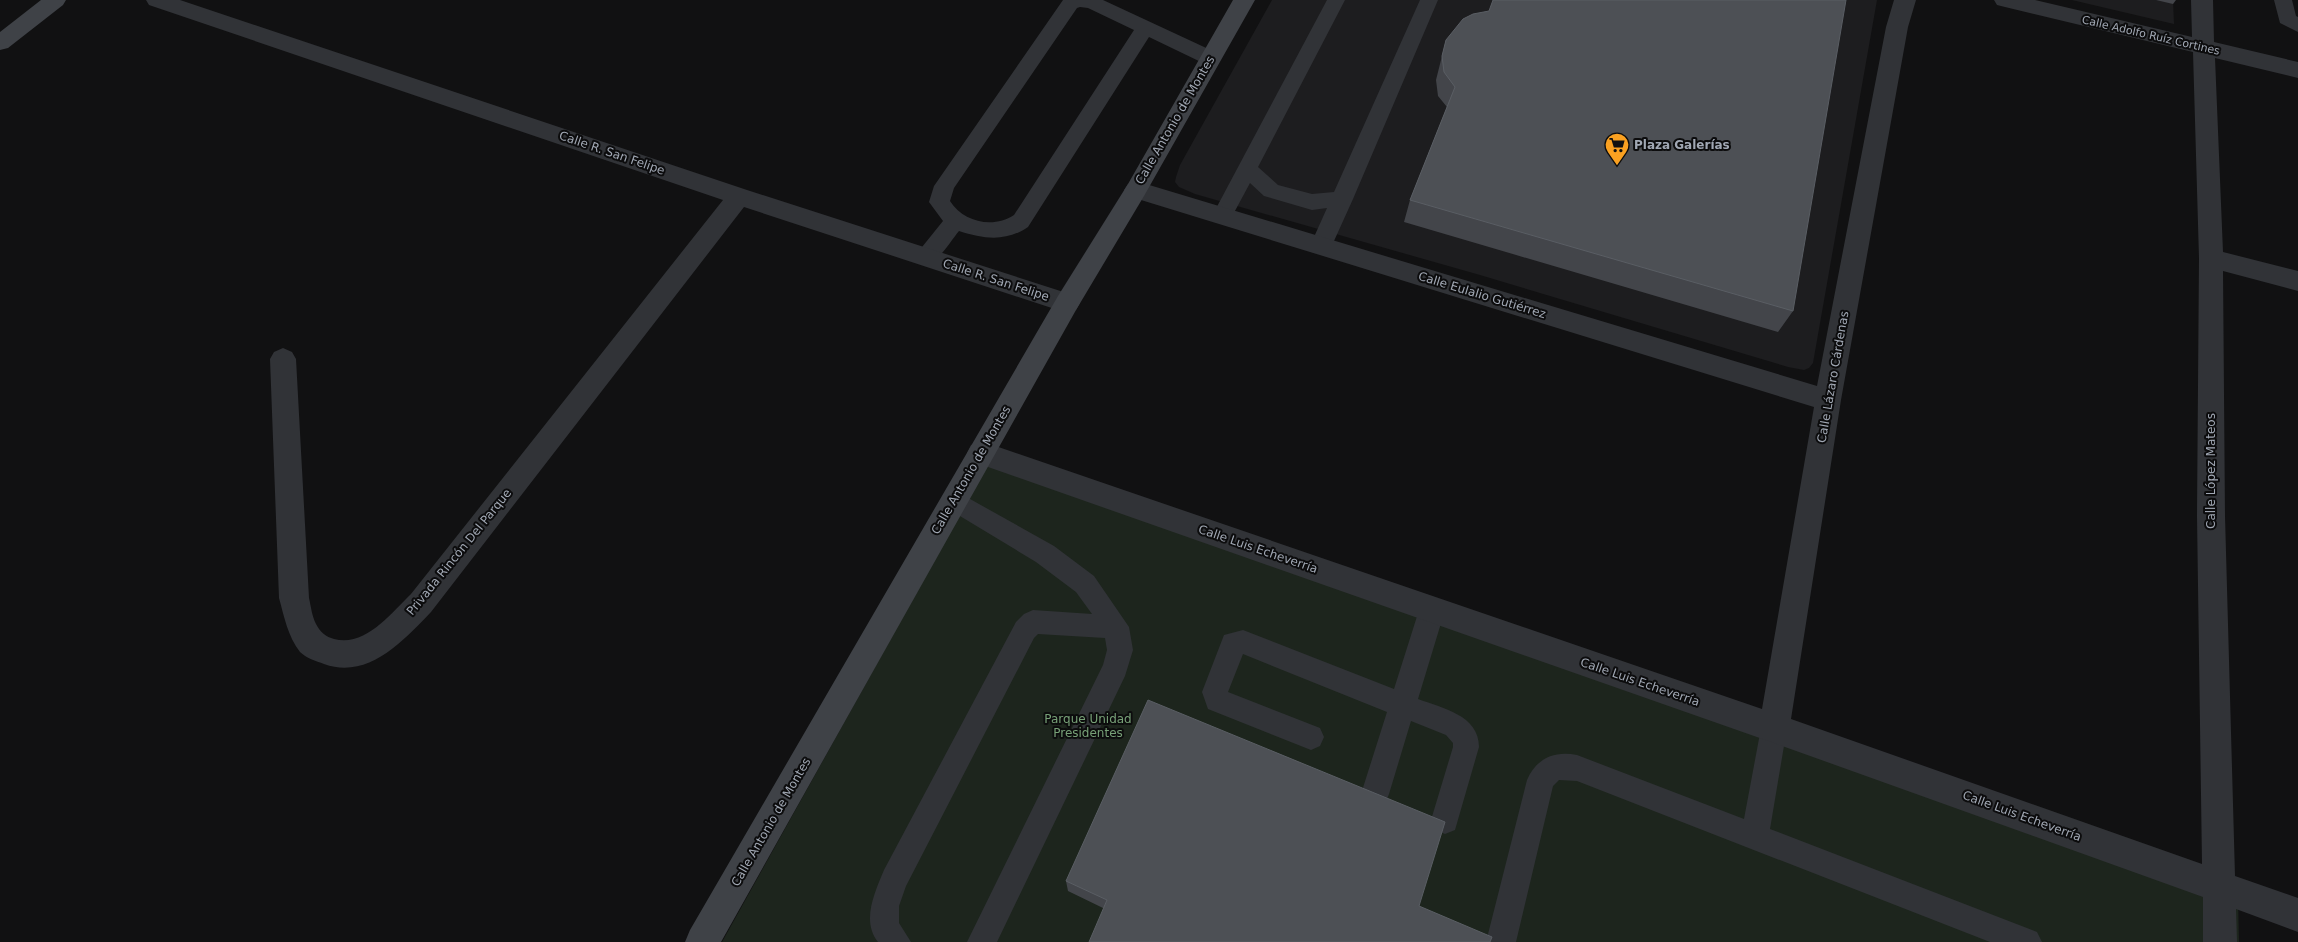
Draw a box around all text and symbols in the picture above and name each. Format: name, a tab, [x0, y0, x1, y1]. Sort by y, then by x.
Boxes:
street label: Calle Adolfo Ruíz Cortines	[2081, 13, 2221, 58]
street label: Calle Antonio de Montes	[1132, 53, 1218, 187]
street label: Calle R. San Felipe	[557, 128, 667, 178]
supermarket icon: Plaza Galerías	[1604, 132, 1630, 166]
place label: Plaza Galerías	[1634, 138, 1730, 152]
street label: Calle R. San Felipe	[941, 256, 1051, 304]
street label: Calle Eulalio Gutiérrez	[1417, 269, 1547, 321]
street label: Calle Lázaro Cárdenas	[1814, 310, 1852, 444]
street label: Calle Antonio de Montes	[928, 403, 1014, 537]
street label: Calle López Mateos	[2204, 413, 2218, 529]
street label: Privada Rincón Del Parque	[404, 486, 514, 618]
street label: Calle Luis Echeverría	[1197, 522, 1319, 576]
street label: Calle Luis Echeverría	[1579, 655, 1701, 709]
park label: Parque Unidad Presidentes	[1044, 712, 1132, 740]
street label: Calle Antonio de Montes	[728, 755, 814, 889]
street label: Calle Luis Echeverría	[1961, 788, 2083, 844]

